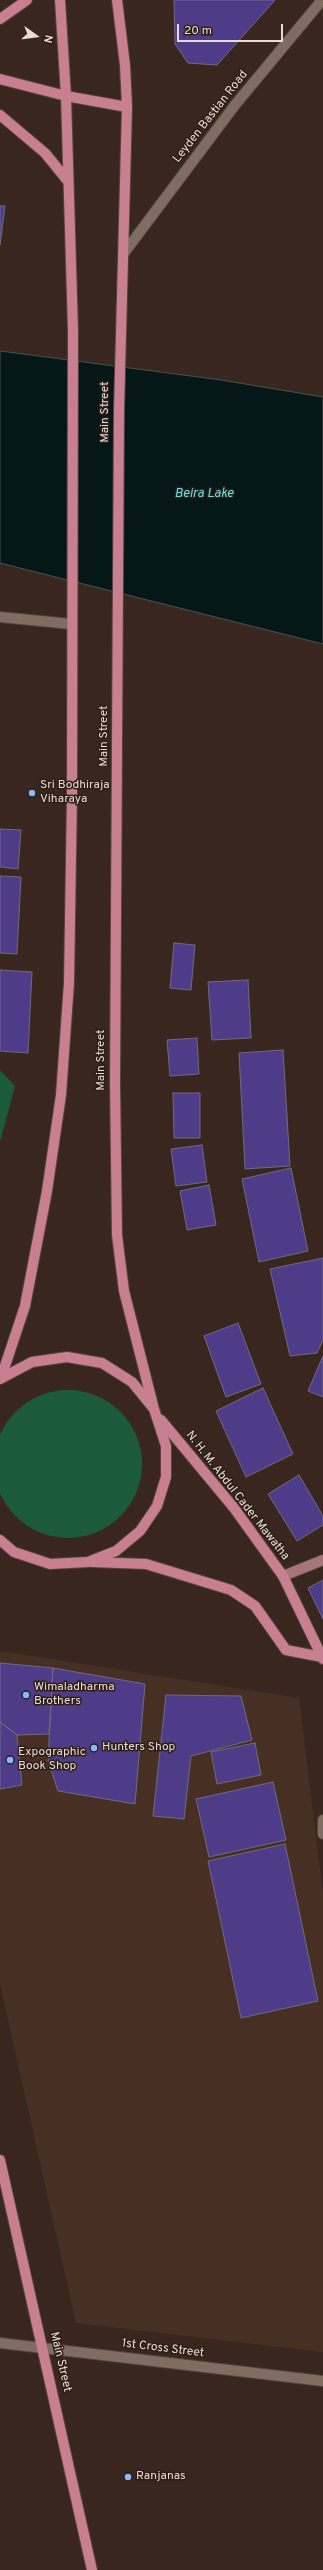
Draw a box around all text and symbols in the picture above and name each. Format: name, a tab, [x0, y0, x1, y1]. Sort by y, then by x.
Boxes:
north arrow	[16, 16, 56, 56]
scale bar	[179, 16, 285, 42]
text: 20 m	[184, 23, 212, 39]
text: N	[40, 33, 55, 44]
street label: Leyden Bastian Road	[171, 68, 251, 166]
street label: Main Street	[99, 381, 113, 443]
water label: Beira Lake	[175, 486, 233, 502]
street label: Main Street	[98, 705, 112, 767]
place label: Sri Bodhiraja Viharaya	[40, 779, 110, 807]
marker: Sri Bodhiraja Viharaya	[27, 788, 37, 798]
street label: Main Street	[95, 1029, 109, 1091]
street label: N. H. M. Abdul Cader Mawatha	[182, 1429, 292, 1563]
place label: Wimaladharma Brothers	[34, 1681, 114, 1709]
marker: Wimaladharma Brothers	[21, 1690, 31, 1700]
place label: Hunters Shop	[102, 1741, 175, 1755]
marker: Hunters Shop	[89, 1743, 99, 1753]
place label: Expographic Book Shop	[18, 1746, 86, 1774]
marker: Expographic Book Shop	[5, 1755, 15, 1765]
street label: Main Street	[46, 2331, 74, 2393]
street label: 1st Cross Street	[121, 2337, 205, 2361]
place label: Ranjanas	[136, 2470, 186, 2484]
marker: Ranjanas	[123, 2472, 133, 2482]

